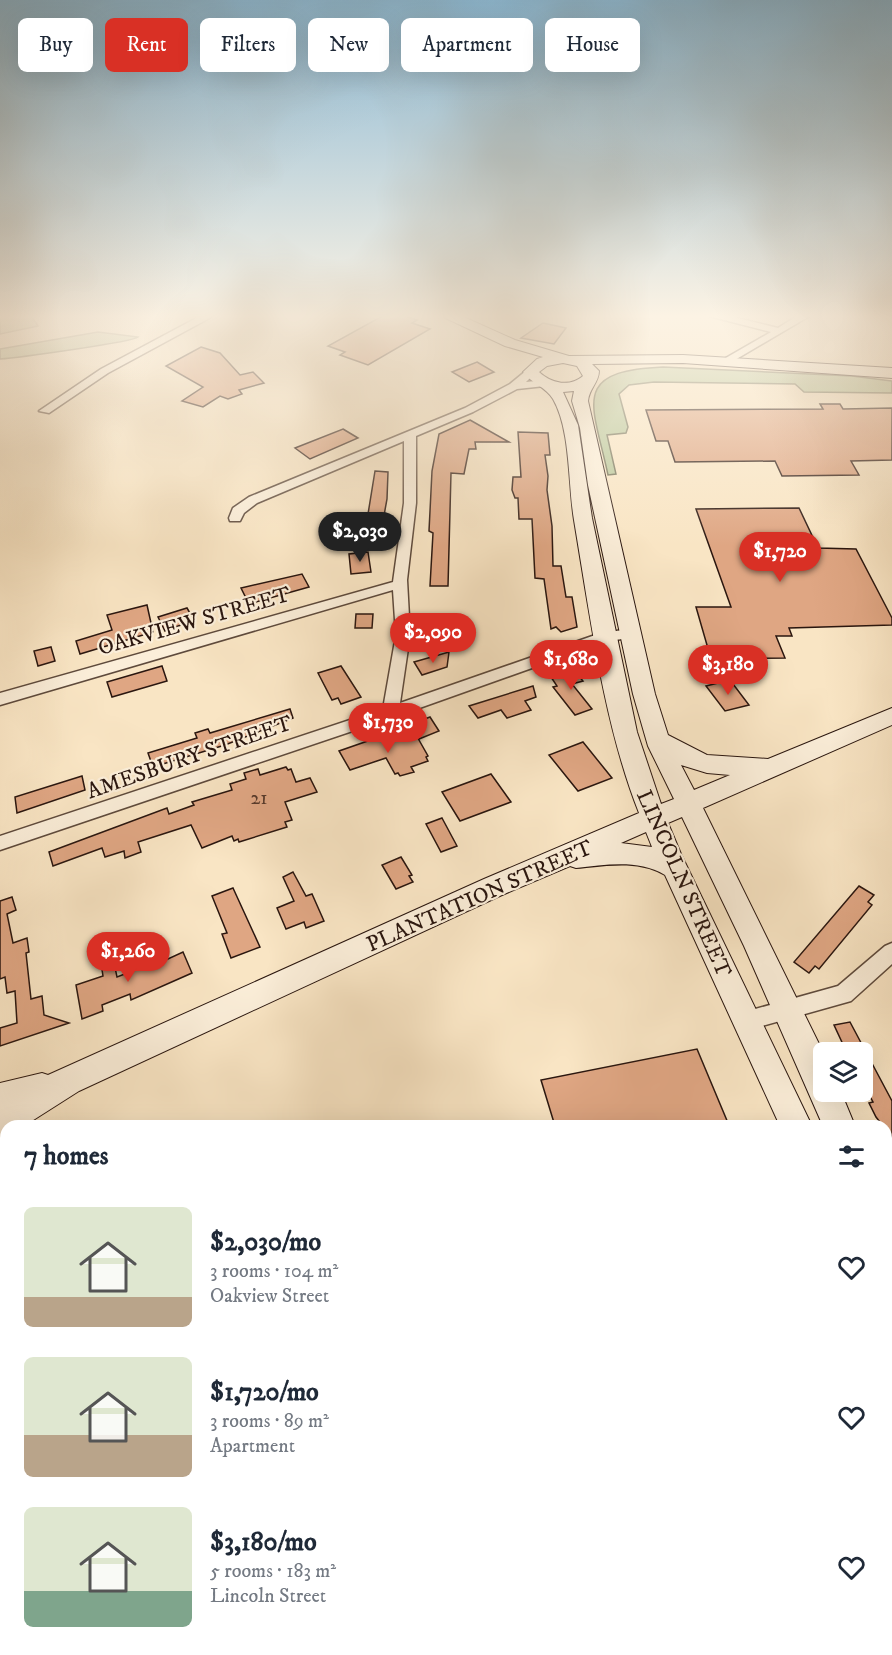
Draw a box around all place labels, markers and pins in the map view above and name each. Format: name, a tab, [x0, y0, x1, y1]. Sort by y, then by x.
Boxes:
pin: $2,030	[311, 512, 409, 563]
pin: $1,720	[731, 532, 829, 583]
pin: $2,090	[384, 613, 482, 664]
pin: $1,680	[522, 640, 620, 691]
pin: $3,180	[679, 645, 777, 696]
pin: $1,730	[339, 703, 437, 754]
pin: $1,260	[79, 932, 177, 983]

